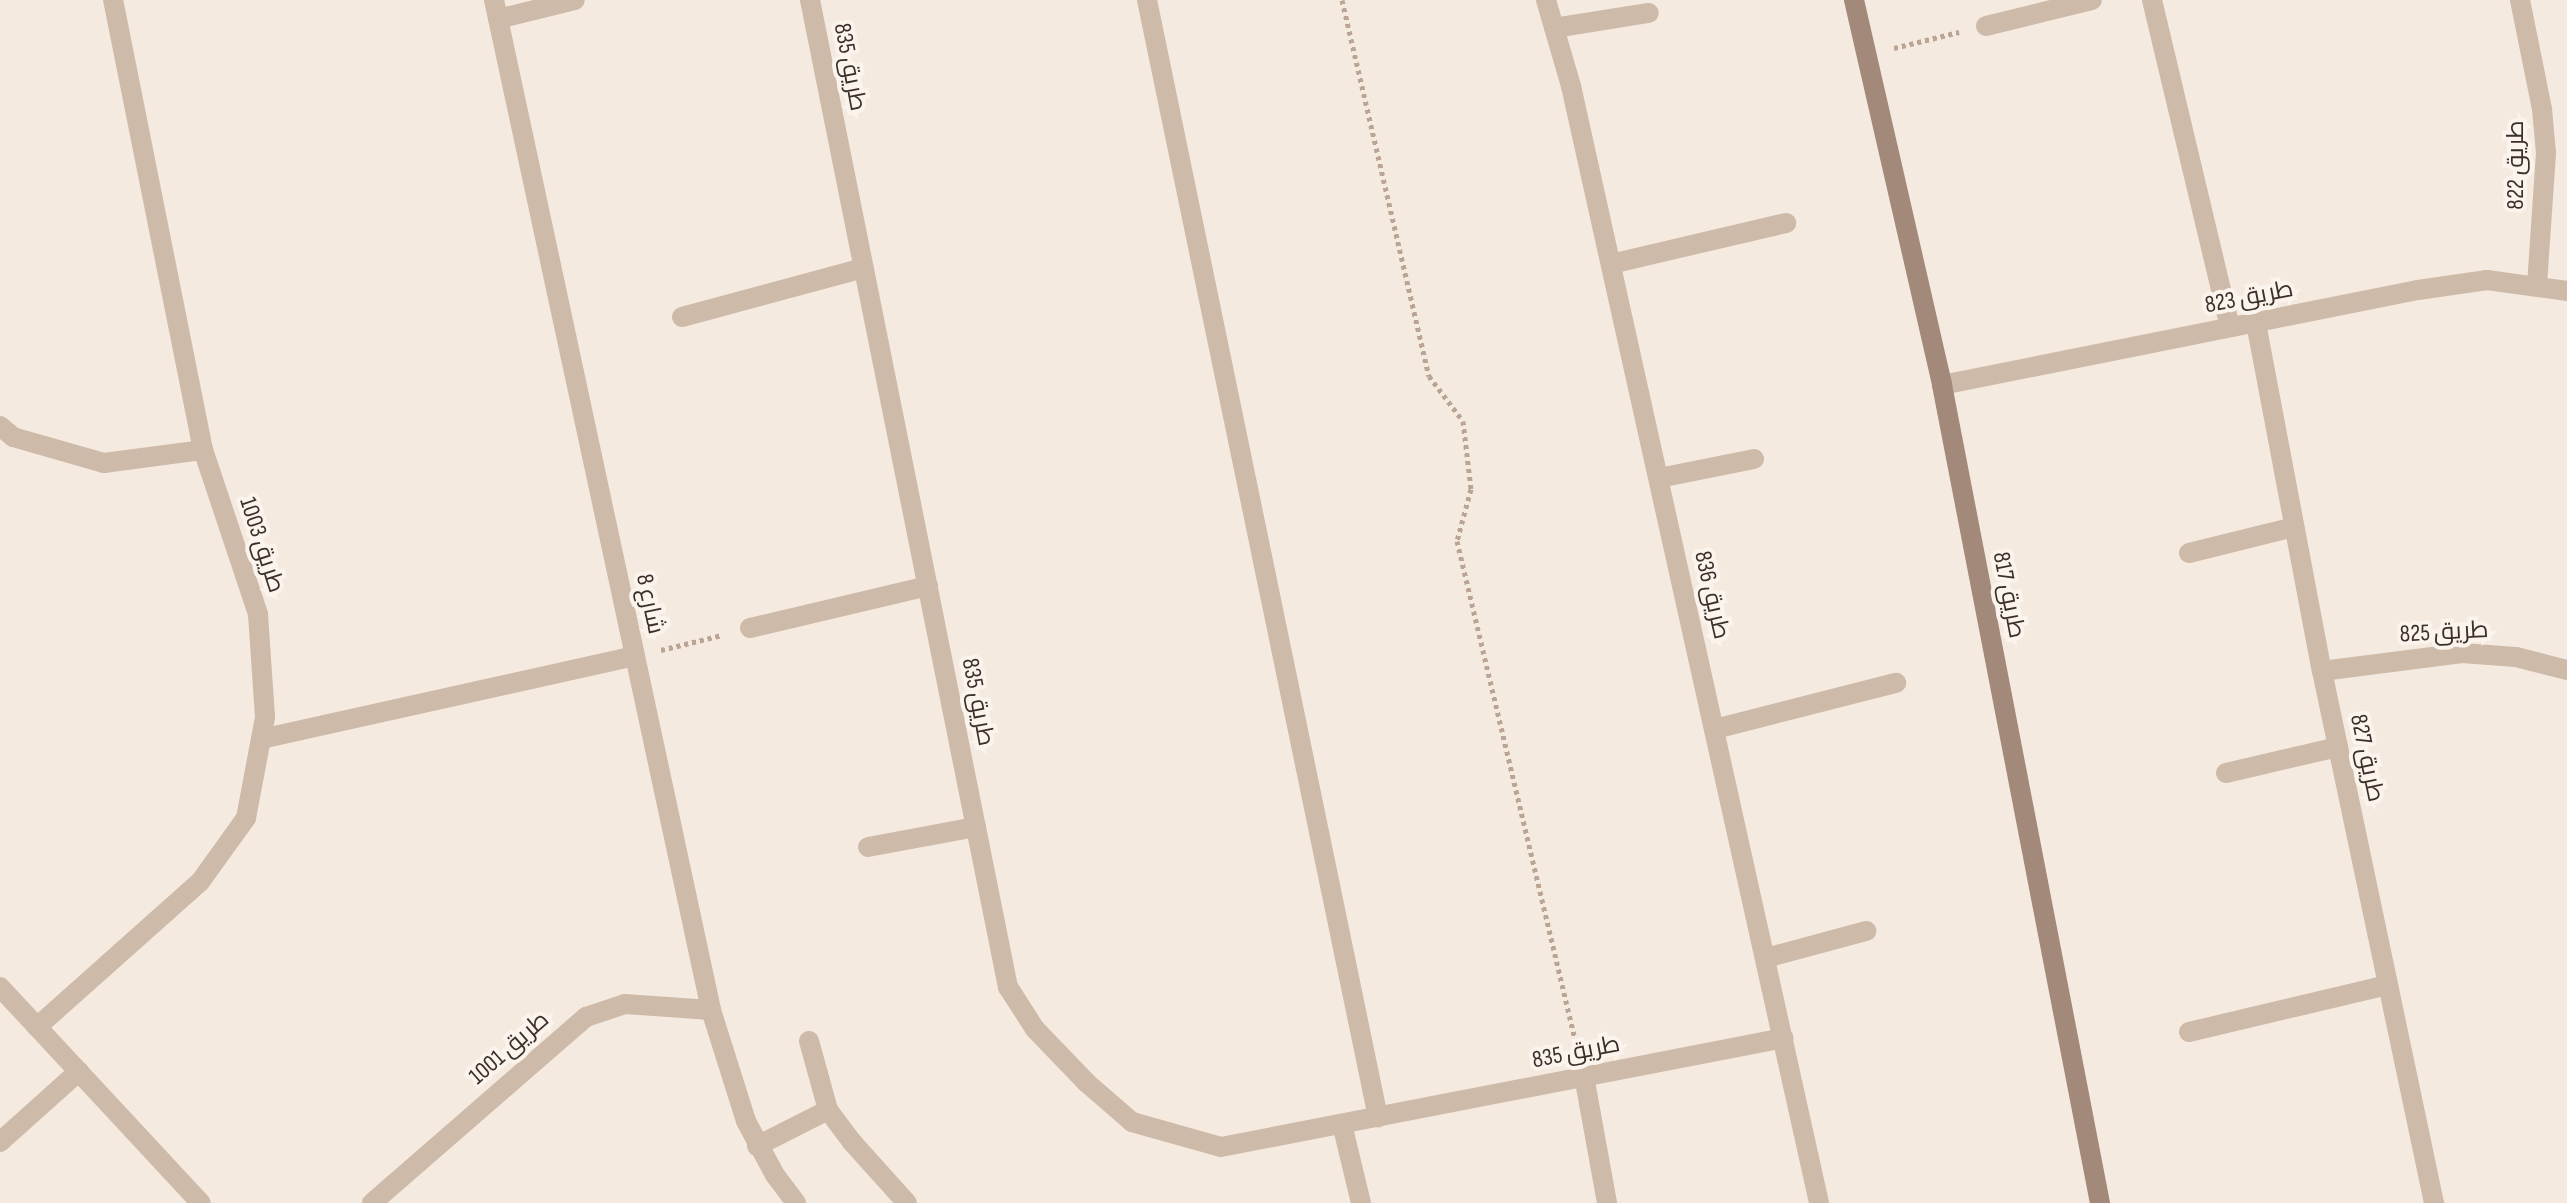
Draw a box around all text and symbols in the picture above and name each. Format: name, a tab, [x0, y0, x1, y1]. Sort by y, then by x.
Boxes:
street label: طريق 835	[827, 21, 873, 113]
street label: طريق 822	[2502, 120, 2530, 210]
street label: طريق 823	[2202, 274, 2296, 320]
street label: طريق 1003	[233, 494, 291, 596]
street label: طريق 836	[1688, 548, 1736, 642]
street label: طريق 817	[1987, 549, 2031, 641]
street label: شارع 8	[630, 571, 670, 637]
street label: طريق 825	[2399, 615, 2489, 649]
street label: طريق 835	[955, 656, 1001, 748]
street label: طريق 827	[2344, 711, 2390, 805]
street label: طريق 1001	[463, 1005, 555, 1091]
street label: طريق 835	[1530, 1029, 1622, 1075]

